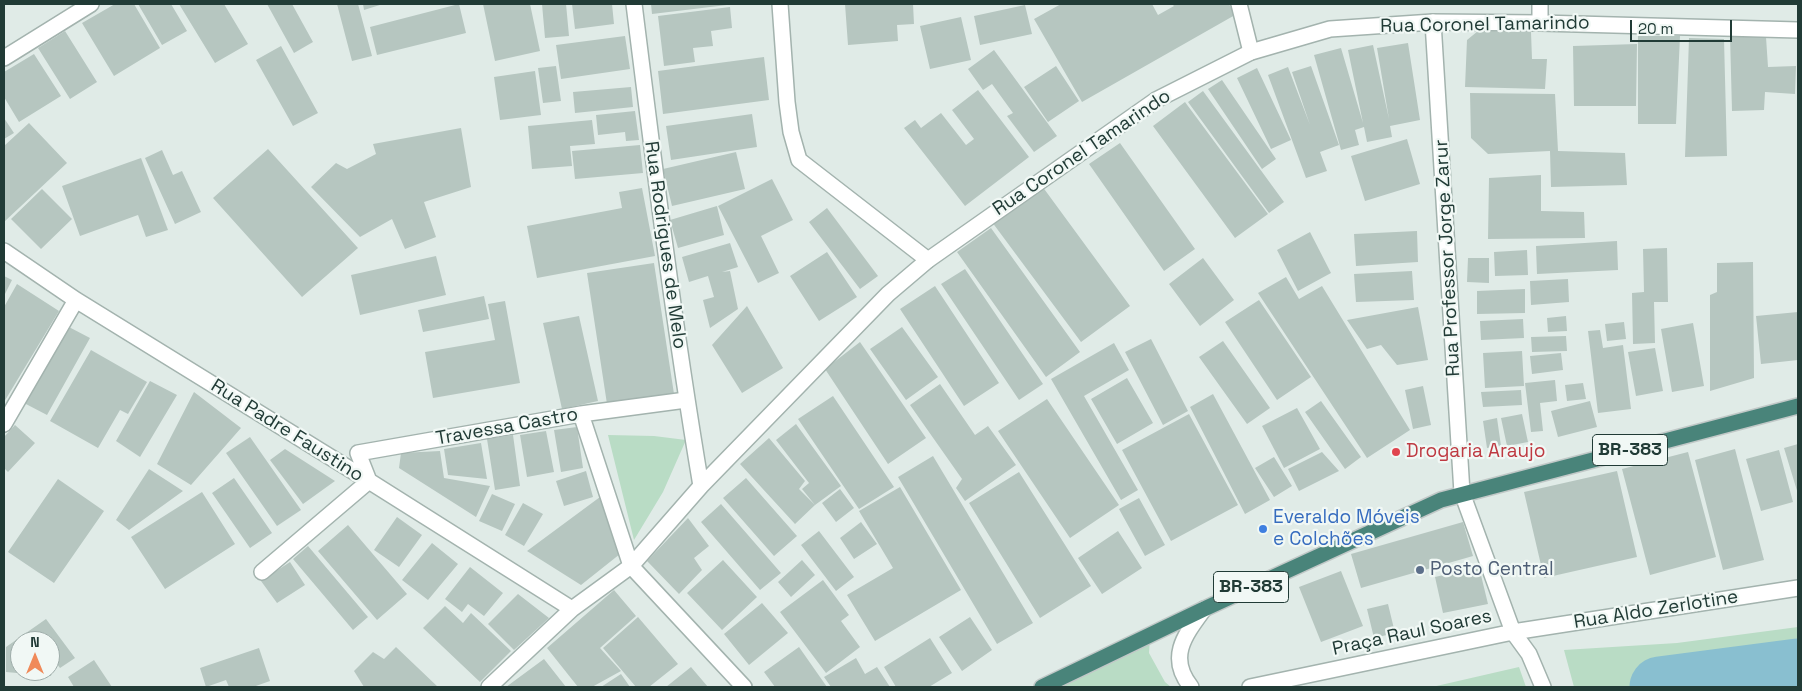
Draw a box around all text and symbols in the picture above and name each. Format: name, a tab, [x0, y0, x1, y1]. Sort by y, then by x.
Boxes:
scale bar	[1632, 10, 1734, 42]
street label: Rua Coronel Tamarindo	[1380, 12, 1590, 38]
text: 20 m	[1638, 19, 1673, 38]
street label: Rua Coronel Tamarindo	[989, 85, 1175, 221]
street label: Rua Professor Jorge Zarur	[1430, 139, 1466, 377]
street label: Rua Rodrigues de Melo	[639, 140, 691, 350]
street label: Rua Padre Faustino	[207, 375, 367, 487]
street label: Travessa Castro	[434, 403, 580, 451]
road number: BR-383	[1592, 434, 1668, 466]
place label: Drogaria Araujo	[1406, 441, 1545, 463]
marker: Drogaria Araujo	[1390, 446, 1402, 458]
place label: Everaldo Móveis e Colchões	[1273, 507, 1420, 551]
marker: Everaldo Móveis e Colchões	[1257, 523, 1269, 535]
place label: Posto Central	[1430, 559, 1554, 581]
marker: Posto Central	[1414, 564, 1426, 576]
road number: BR-383	[1214, 572, 1288, 602]
street label: Rua Aldo Zerlotine	[1572, 586, 1740, 634]
street label: Praça Raul Soares	[1330, 605, 1494, 661]
north arrow	[10, 631, 60, 681]
text: N	[30, 633, 40, 651]

